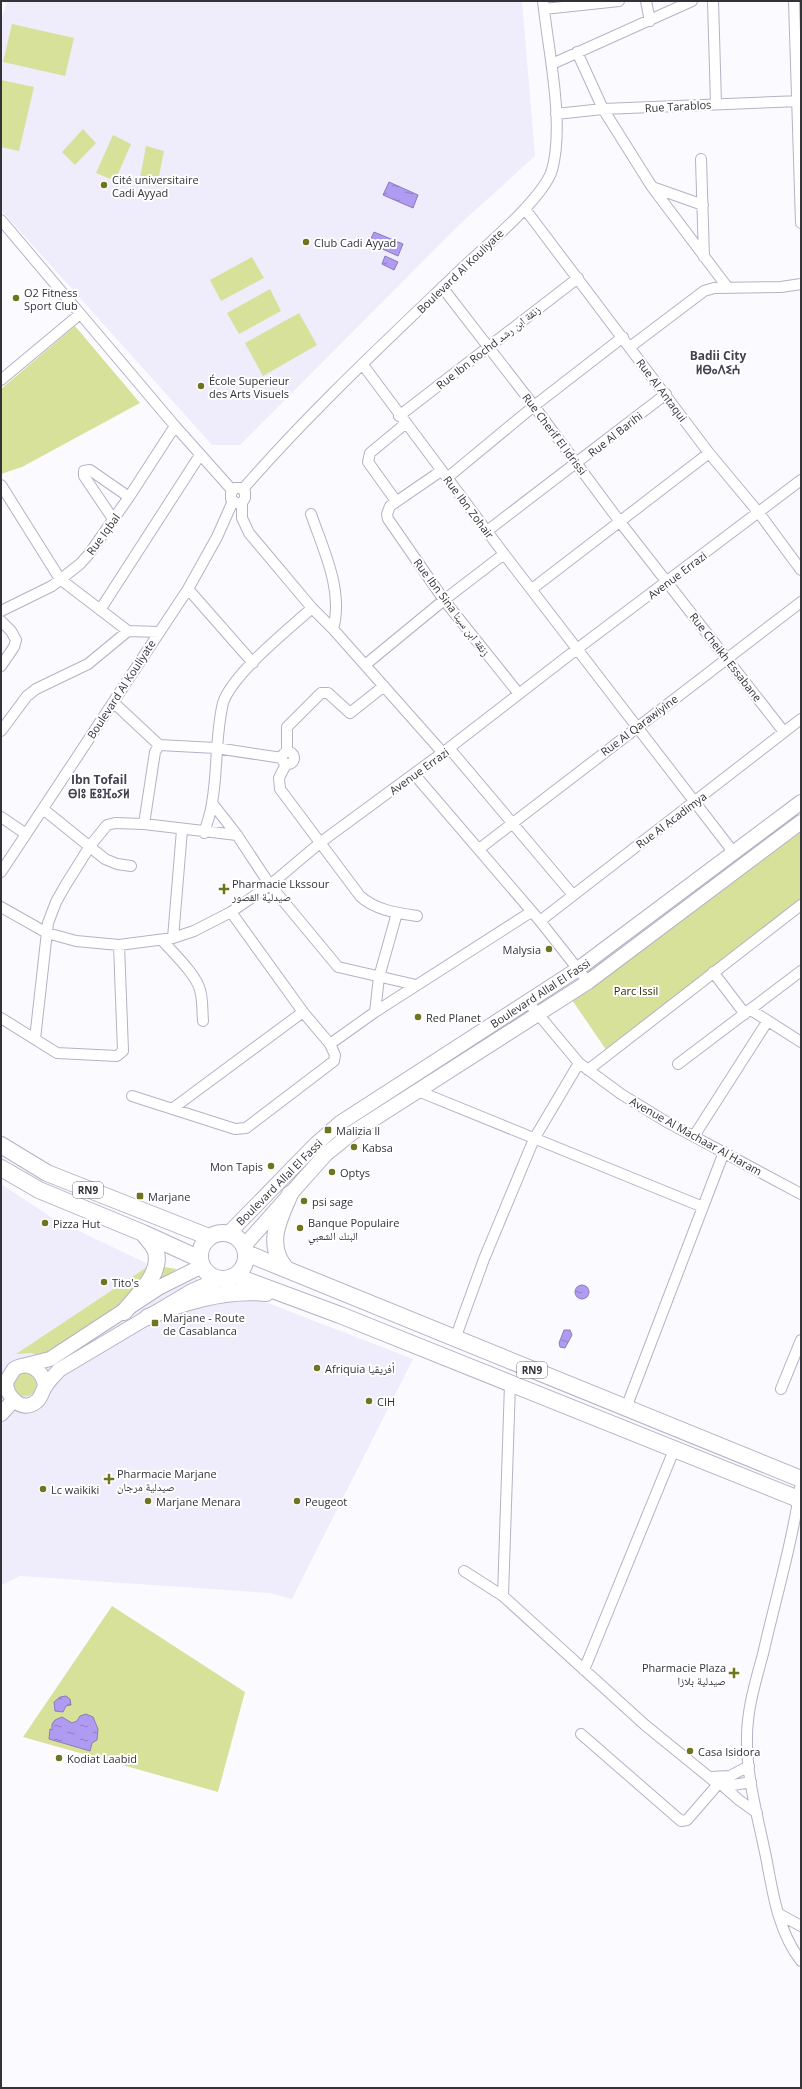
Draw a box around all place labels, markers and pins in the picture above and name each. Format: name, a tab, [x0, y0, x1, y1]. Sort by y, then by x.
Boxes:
place label: Cité universitaire Cadi Ayyad	[112, 172, 199, 200]
marker: Cité universitaire Cadi Ayyad	[99, 180, 109, 190]
place label: Club Cadi Ayyad	[314, 235, 396, 250]
marker: Club Cadi Ayyad	[301, 237, 311, 247]
place label: O2 Fitness Sport Club	[24, 285, 78, 313]
marker: O2 Fitness Sport Club	[11, 293, 21, 303]
place label: École Superieur des Arts Visuels	[209, 373, 290, 401]
marker: École Superieur des Arts Visuels	[196, 381, 206, 391]
place label: Pharmacie Lkssour صيدلية القصور	[231, 876, 330, 904]
marker: Pharmacie Lkssour صيدلية القصور	[219, 884, 229, 894]
place label: Malysia	[503, 942, 541, 957]
marker: Malysia	[544, 944, 554, 954]
place label: Red Planet	[426, 1010, 481, 1025]
marker: Red Planet	[413, 1012, 423, 1022]
place label: Malizia ll	[336, 1123, 380, 1138]
marker: Malizia ll	[323, 1125, 333, 1135]
place label: Kabsa	[362, 1140, 393, 1155]
marker: Kabsa	[349, 1142, 359, 1152]
place label: Mon Tapis	[210, 1159, 263, 1174]
marker: Mon Tapis	[266, 1161, 276, 1171]
place label: Optys	[340, 1165, 370, 1180]
marker: Optys	[327, 1167, 337, 1177]
place label: Marjane	[148, 1189, 190, 1204]
marker: Marjane	[135, 1191, 145, 1201]
place label: psi sage	[312, 1194, 353, 1209]
marker: psi sage	[299, 1196, 309, 1206]
place label: Banque Populaire البنك الشعبي	[308, 1215, 400, 1244]
place label: Pizza Hut	[53, 1216, 101, 1231]
marker: Pizza Hut	[40, 1218, 50, 1228]
marker: Banque Populaire البنك الشعبي	[295, 1223, 305, 1233]
place label: Tito's	[112, 1275, 139, 1290]
marker: Tito's	[99, 1277, 109, 1287]
place label: Marjane - Route de Casablanca	[163, 1310, 245, 1338]
marker: Marjane - Route de Casablanca	[150, 1318, 160, 1328]
place label: Afriquia أفريقيا	[325, 1361, 395, 1376]
marker: Afriquia أفريقيا	[312, 1363, 322, 1373]
place label: CIH	[377, 1394, 395, 1409]
marker: CIH	[364, 1396, 374, 1406]
place label: Pharmacie Marjane صيدلية مرجان	[117, 1466, 217, 1494]
marker: Pharmacie Marjane صيدلية مرجان	[104, 1474, 114, 1484]
place label: Lc waikiki	[51, 1482, 99, 1497]
marker: Lc waikiki	[38, 1484, 48, 1494]
place label: Marjane Menara	[156, 1494, 241, 1509]
place label: Peugeot	[305, 1494, 347, 1509]
marker: Marjane Menara	[143, 1496, 153, 1506]
marker: Peugeot	[292, 1496, 302, 1506]
place label: Pharmacie Plaza صيدلية بلازا	[642, 1660, 726, 1688]
marker: Pharmacie Plaza صيدلية بلازا	[729, 1668, 739, 1678]
place label: Casa Isidora	[698, 1744, 760, 1759]
marker: Casa Isidora	[685, 1746, 695, 1756]
place label: Kodiat Laabid	[67, 1751, 137, 1766]
marker: Kodiat Laabid	[54, 1753, 64, 1763]

